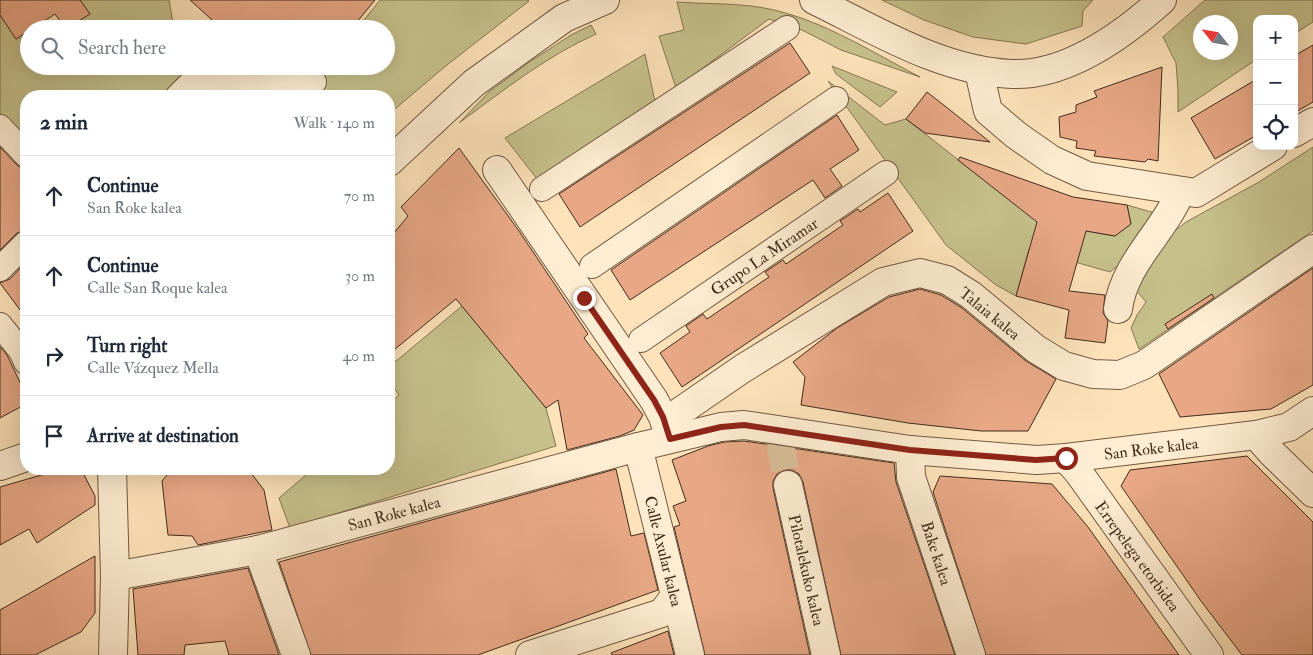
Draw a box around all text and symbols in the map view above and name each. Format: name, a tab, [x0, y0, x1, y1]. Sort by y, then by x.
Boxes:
north arrow	[1193, 15, 1238, 60]
map controls	[1253, 15, 1298, 150]
button: +	[1253, 15, 1298, 60]
search box	[20, 20, 395, 75]
icon: search	[38, 34, 66, 62]
text: Search here	[78, 36, 166, 60]
button: −	[1253, 60, 1298, 105]
button: locate	[1253, 105, 1298, 150]
text: 2 min	[40, 109, 88, 136]
text: Walk · 140 m	[294, 113, 375, 133]
text: Continue	[87, 174, 158, 198]
icon: ahead	[40, 182, 68, 210]
text: 70 m	[344, 186, 375, 206]
text: San Roke kalea	[87, 198, 182, 218]
street label: Grupo La Miramar	[707, 213, 823, 301]
text: Continue	[87, 254, 158, 278]
icon: ahead	[40, 262, 68, 290]
text: 30 m	[345, 266, 375, 286]
text: Calle San Roque kalea	[87, 278, 228, 298]
street label: Talaia kalea	[955, 283, 1024, 345]
route end	[573, 287, 596, 310]
text: Turn right	[87, 334, 167, 358]
icon: right	[40, 342, 68, 370]
text: 40 m	[342, 346, 375, 366]
text: Calle Vázquez Mella	[87, 358, 219, 378]
icon: arrive	[40, 422, 68, 450]
text: Arrive at destination	[87, 424, 239, 448]
street label: San Roke kalea	[1103, 433, 1200, 465]
route start	[1055, 447, 1078, 470]
street label: San Roke kalea	[346, 492, 443, 536]
street label: Calle Axular kalea	[640, 494, 687, 609]
street label: Errepelega etorbidea	[1089, 497, 1184, 617]
street label: Pilotalekuko kalea	[784, 513, 829, 628]
street label: Bake kalea	[916, 519, 956, 588]

